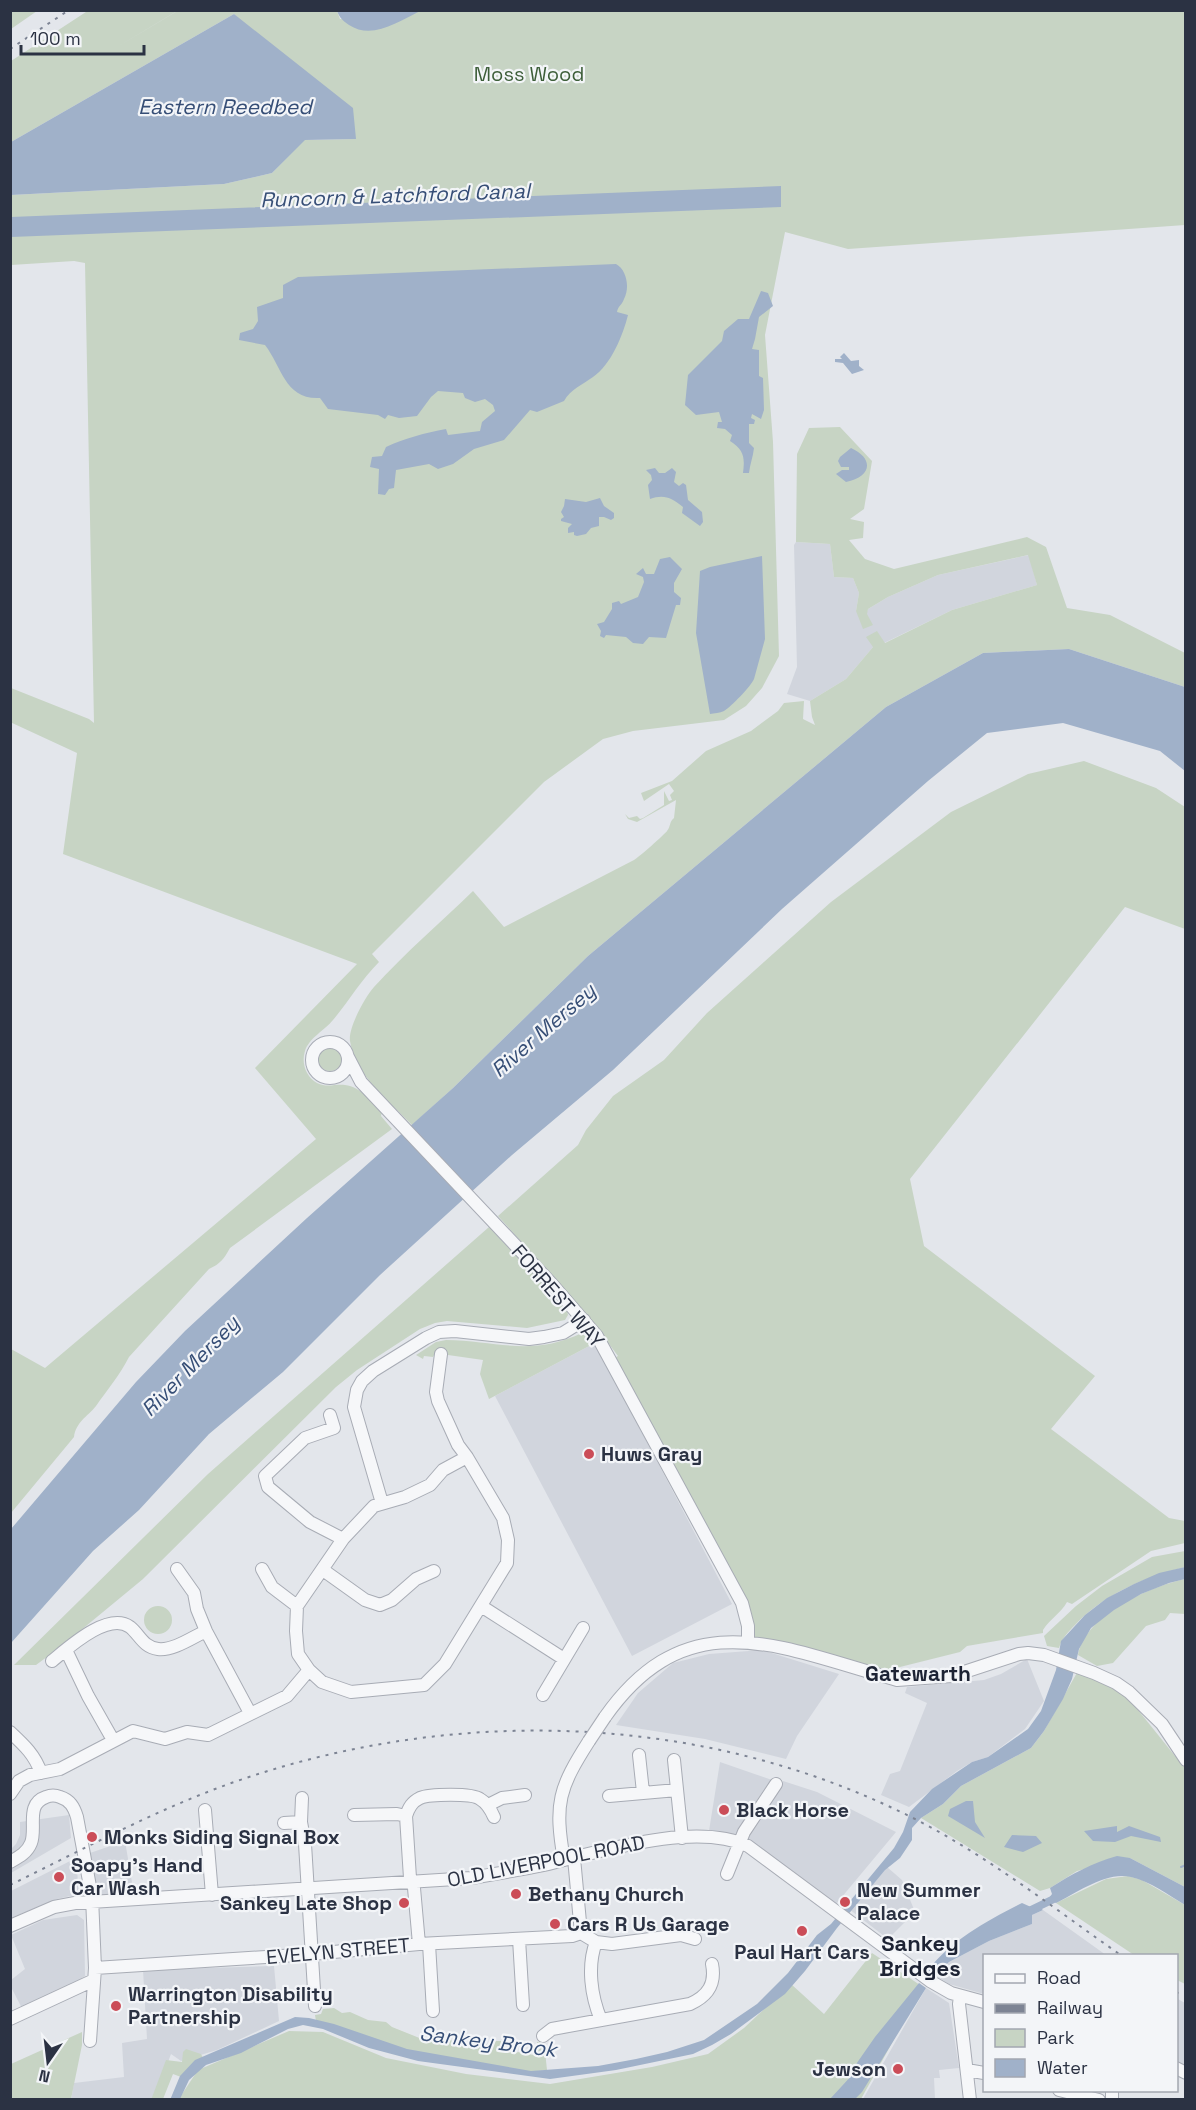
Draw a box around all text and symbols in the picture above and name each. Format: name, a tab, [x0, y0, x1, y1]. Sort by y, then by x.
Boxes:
scale bar	[21, 18, 144, 56]
text: 100 m	[30, 27, 81, 50]
park label: Moss Wood	[474, 61, 584, 87]
water label: Eastern Reedbed	[138, 93, 314, 120]
water label: Runcorn & Latchford Canal	[260, 177, 533, 213]
water label: River Mersey	[485, 977, 602, 1083]
street label: FORREST WAY	[506, 1239, 610, 1353]
water label: River Mersey	[135, 1309, 246, 1422]
place label: Huws Gray	[601, 1441, 702, 1467]
marker: Huws Gray	[582, 1447, 596, 1461]
district label: Gatewarth	[865, 1660, 971, 1687]
place label: Black Horse	[736, 1797, 849, 1823]
marker: Black Horse	[717, 1803, 731, 1817]
place label: Monks Siding Signal Box	[104, 1824, 340, 1850]
street label: OLD LIVERPOOL ROAD	[445, 1829, 647, 1893]
marker: Monks Siding Signal Box	[85, 1830, 99, 1844]
place label: Soapy's Hand Car Wash	[71, 1852, 203, 1901]
marker: Soapy's Hand Car Wash	[52, 1870, 66, 1884]
place label: New Summer Palace	[857, 1877, 981, 1926]
place label: Bethany Church	[528, 1881, 684, 1907]
marker: Bethany Church	[509, 1887, 523, 1901]
place label: Sankey Late Shop	[220, 1890, 392, 1916]
marker: New Summer Palace	[838, 1895, 852, 1909]
marker: Sankey Late Shop	[397, 1896, 411, 1910]
place label: Cars R Us Garage	[567, 1911, 730, 1937]
marker: Cars R Us Garage	[548, 1917, 562, 1931]
marker: Paul Hart Cars	[795, 1924, 809, 1938]
district label: Sankey Bridges	[879, 1929, 961, 1982]
street label: EVELYN STREET	[265, 1932, 411, 1970]
place label: Paul Hart Cars	[734, 1939, 870, 1965]
legend	[983, 1954, 1178, 2092]
text: Road	[1037, 1966, 1081, 1989]
place label: Warrington Disability Partnership	[128, 1981, 333, 2030]
text: Railway	[1037, 1996, 1103, 2019]
marker: Warrington Disability Partnership	[109, 1999, 123, 2013]
water label: Sankey Brook	[418, 2019, 561, 2063]
text: Park	[1037, 2026, 1075, 2049]
north arrow	[18, 2032, 78, 2092]
place label: Jewson	[812, 2056, 886, 2082]
text: Water	[1037, 2056, 1088, 2079]
marker: Jewson	[891, 2062, 905, 2076]
text: N	[37, 2065, 52, 2088]

